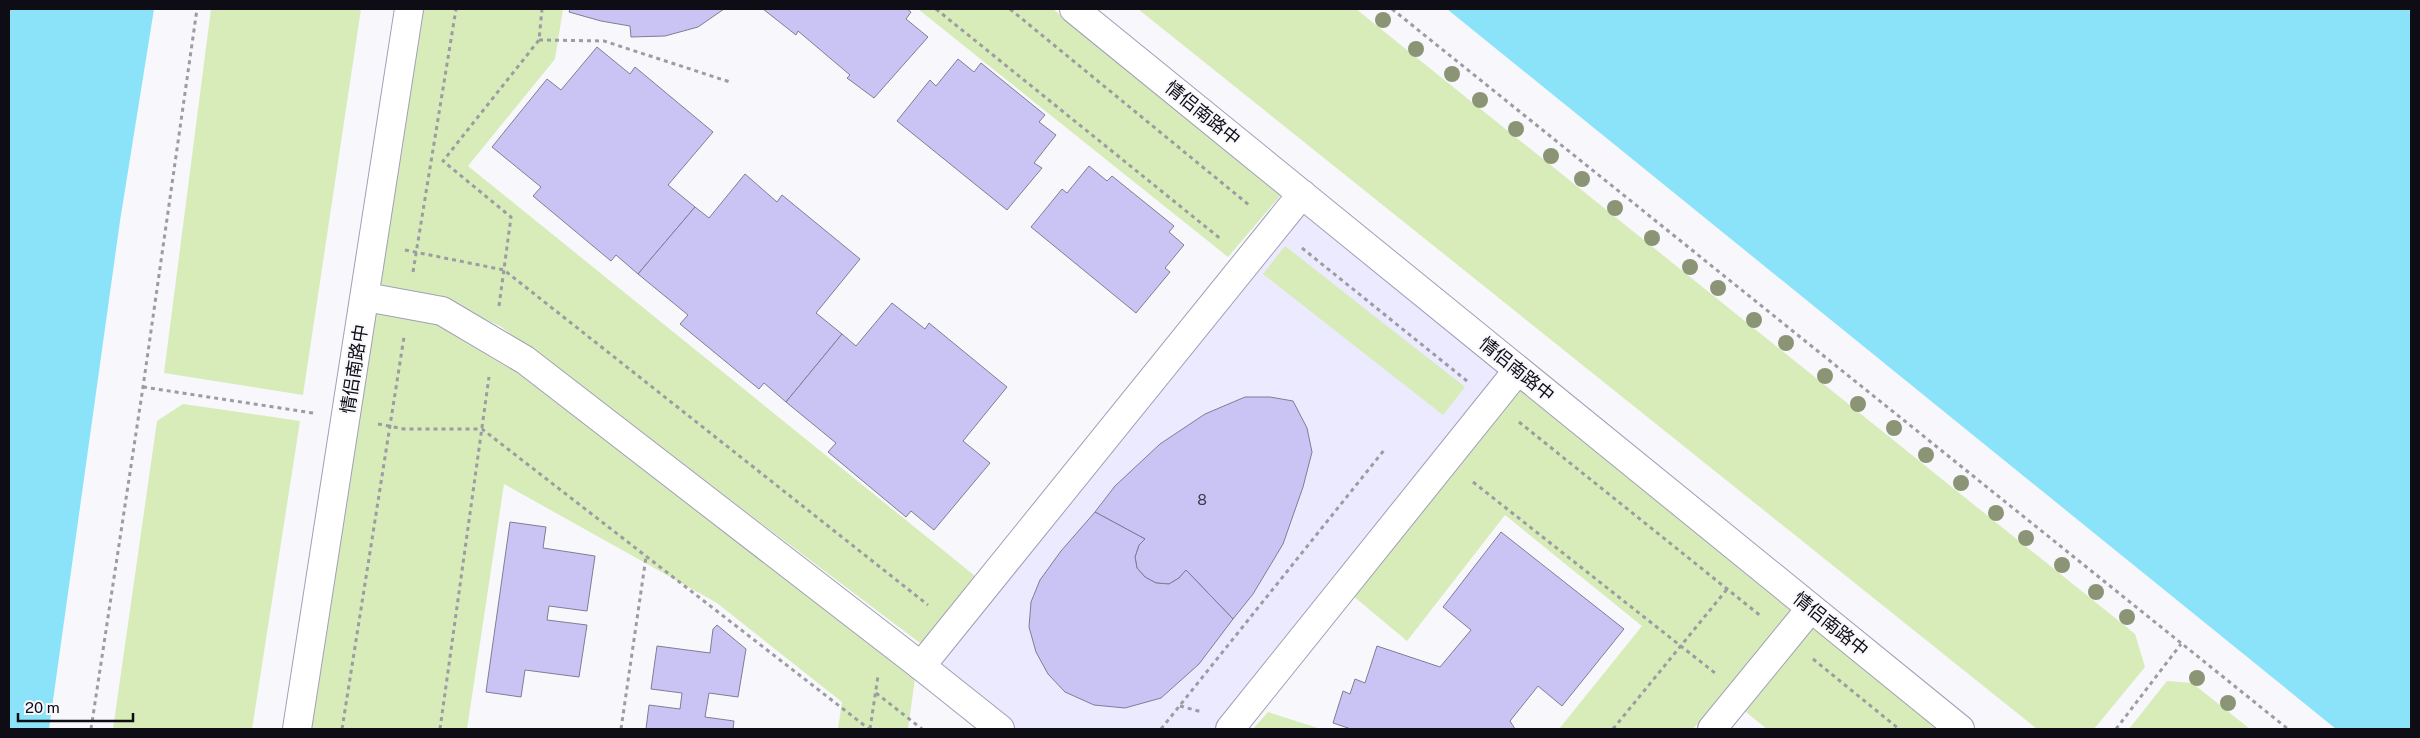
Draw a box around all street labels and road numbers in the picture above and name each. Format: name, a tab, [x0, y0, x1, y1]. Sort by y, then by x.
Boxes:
street label: 情侣南路中	[1161, 77, 1245, 149]
street label: 情侣南路中	[337, 323, 371, 415]
street label: 情侣南路中	[1475, 333, 1559, 405]
street label: 情侣南路中	[1789, 588, 1873, 660]

